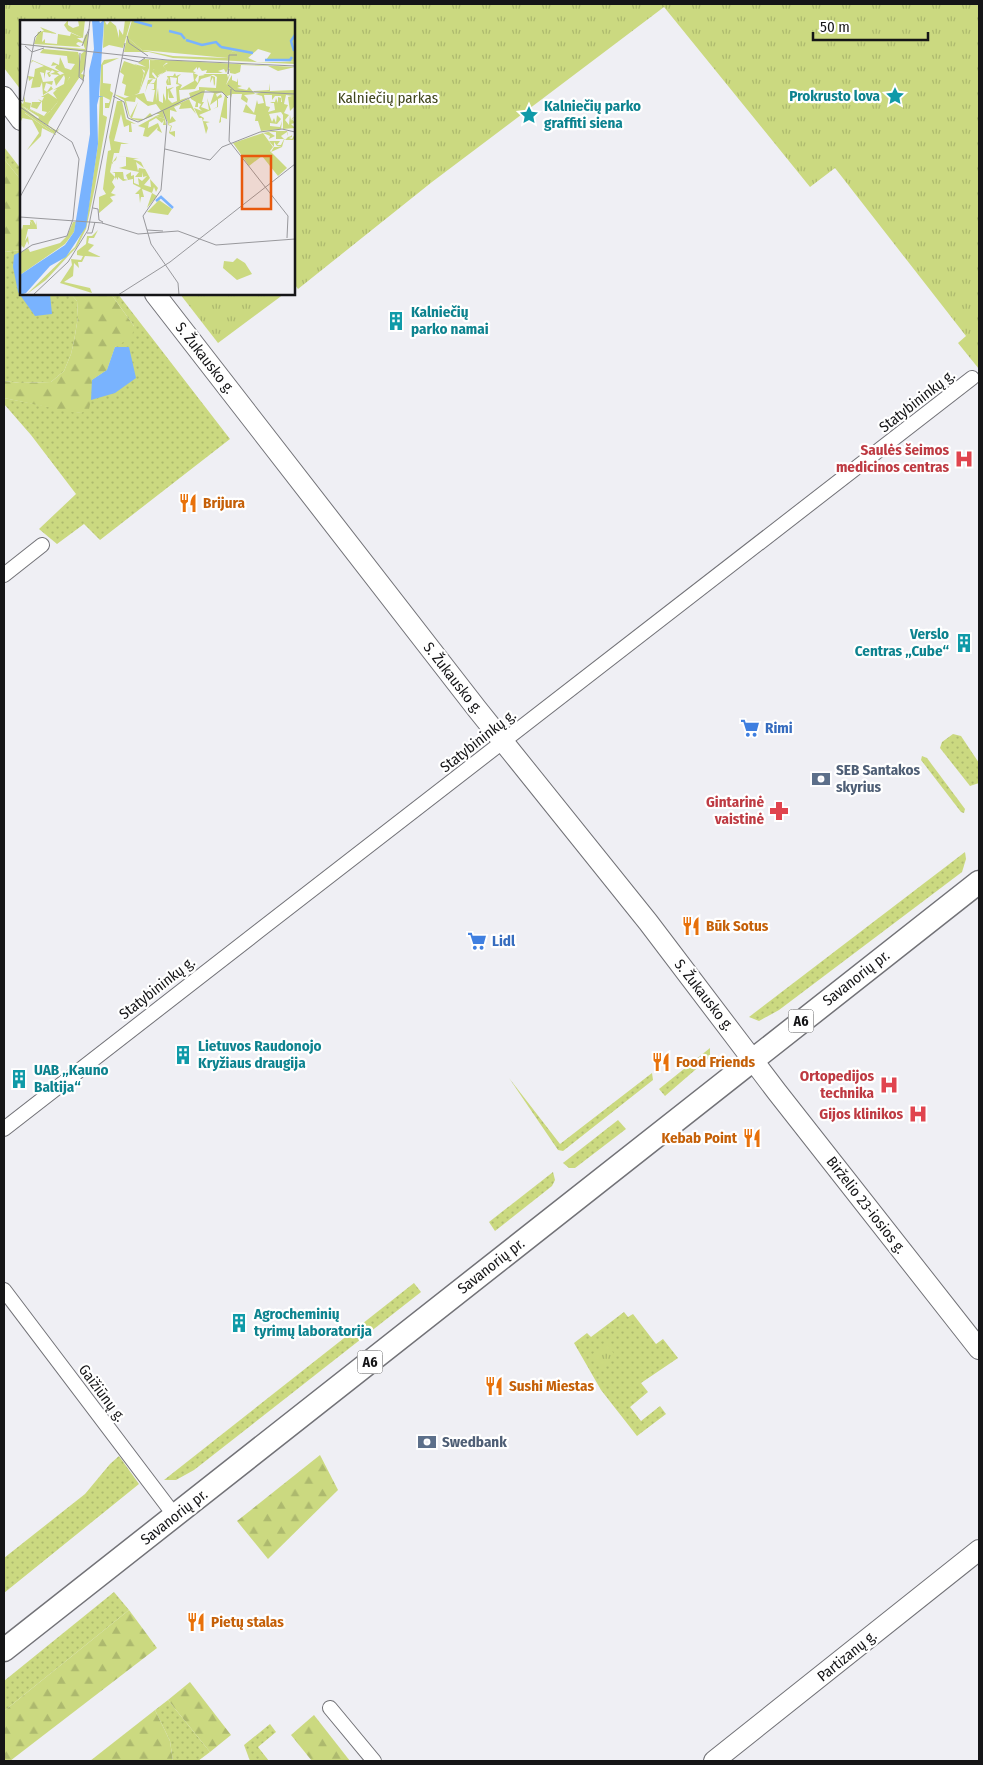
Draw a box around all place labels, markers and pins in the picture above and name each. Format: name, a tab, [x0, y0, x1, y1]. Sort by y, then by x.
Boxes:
place icon: Prokrusto lova	[884, 85, 906, 107]
place label: Prokrusto lova	[789, 87, 881, 105]
place label: Kalniečių parko graffiti siena	[544, 97, 641, 132]
place icon: Kalniečių parko graffiti siena	[518, 104, 540, 126]
place label: Kalniečių parko namai	[411, 303, 489, 338]
building icon: Kalniečių parko namai	[385, 310, 407, 332]
place label: Saulės šeimos medicinos centras	[836, 441, 949, 476]
hospital icon: Saulės šeimos medicinos centras	[953, 448, 975, 470]
restaurant icon: Brijura	[177, 492, 199, 514]
place label: Brijura	[203, 494, 245, 512]
place label: Verslo Centras „Cube“	[855, 625, 949, 660]
building icon: Verslo Centras „Cube“	[953, 632, 975, 654]
supermarket icon: Rimi	[739, 717, 761, 739]
place label: Rimi	[765, 719, 793, 737]
place label: SEB Santakos skyrius	[836, 761, 921, 796]
bank icon: SEB Santakos skyrius	[810, 768, 832, 790]
place label: Gintarinė vaistinė	[706, 793, 764, 828]
pharmacy icon: Gintarinė vaistinė	[768, 800, 790, 822]
restaurant icon: Būk Sotus	[680, 915, 702, 937]
place label: Būk Sotus	[706, 917, 769, 935]
supermarket icon: Lidl	[466, 930, 488, 952]
place label: Lidl	[492, 932, 516, 950]
place label: Lietuvos Raudonojo Kryžiaus draugija	[198, 1037, 322, 1072]
building icon: Lietuvos Raudonojo Kryžiaus draugija	[172, 1044, 194, 1066]
restaurant icon: Food Friends	[650, 1051, 672, 1073]
place label: Food Friends	[676, 1053, 756, 1071]
place label: UAB „Kauno Baltija“	[34, 1061, 109, 1096]
place label: Ortopedijos technika	[800, 1067, 875, 1102]
building icon: UAB „Kauno Baltija“	[8, 1068, 30, 1090]
hospital icon: Ortopedijos technika	[878, 1074, 900, 1096]
hospital icon: Gijos klinikos	[907, 1103, 929, 1125]
place label: Gijos klinikos	[819, 1105, 903, 1123]
restaurant icon: Kebab Point	[741, 1127, 763, 1149]
place label: Kebab Point	[661, 1129, 738, 1147]
place label: Agrocheminių tyrimų laboratorija	[253, 1305, 373, 1340]
building icon: Agrocheminių tyrimų laboratorija	[228, 1312, 250, 1334]
restaurant icon: Sushi Miestas	[483, 1375, 505, 1397]
place label: Sushi Miestas	[509, 1377, 594, 1395]
bank icon: Swedbank	[416, 1431, 438, 1453]
place label: Swedbank	[442, 1433, 507, 1451]
restaurant icon: Pietų stalas	[185, 1611, 207, 1633]
place label: Pietų stalas	[211, 1613, 284, 1631]

